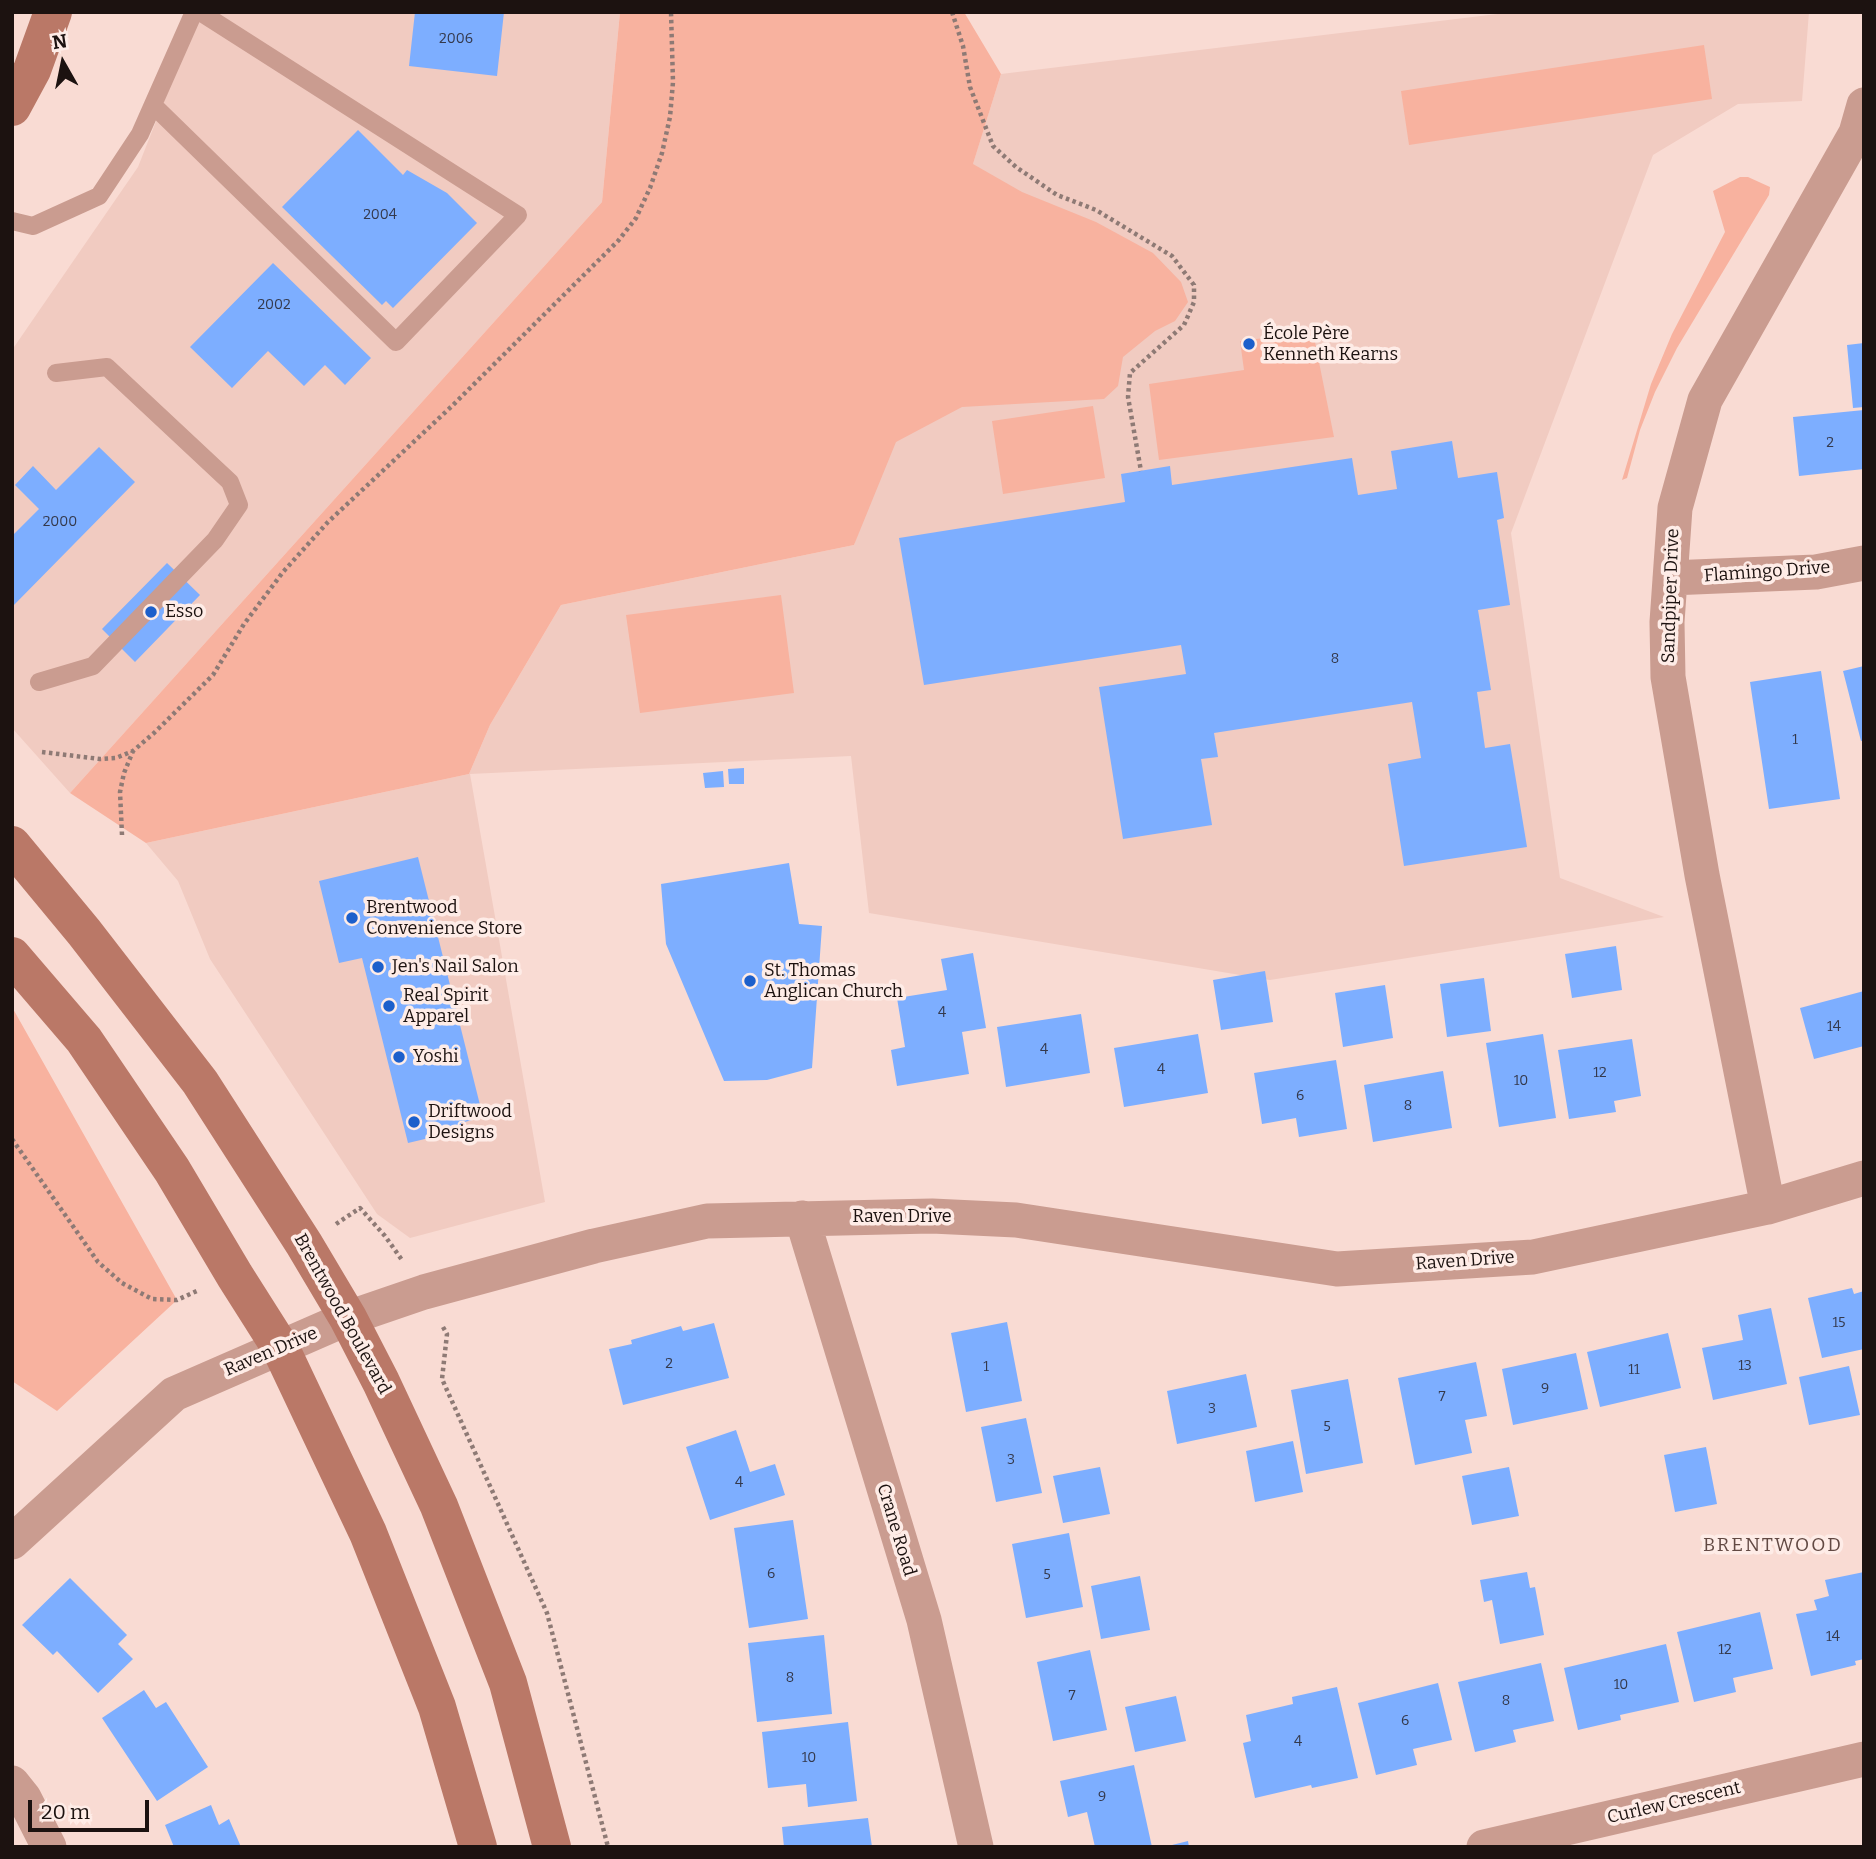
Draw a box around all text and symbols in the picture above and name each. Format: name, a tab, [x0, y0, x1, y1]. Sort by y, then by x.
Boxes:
north arrow	[28, 28, 98, 98]
text: N	[51, 29, 69, 54]
house number: 2006	[439, 31, 473, 47]
house number: 2004	[363, 207, 397, 223]
house number: 2002	[257, 297, 291, 313]
place label: École Père Kenneth Kearns	[1263, 323, 1398, 366]
marker: École Père Kenneth Kearns	[1241, 336, 1257, 352]
house number: 2	[1826, 435, 1834, 451]
house number: 2000	[43, 514, 77, 530]
street label: Sandpiper Drive	[1658, 528, 1684, 664]
street label: Flamingo Drive	[1703, 557, 1831, 587]
place label: Esso	[165, 601, 203, 623]
marker: Esso	[143, 604, 159, 620]
house number: 8	[1331, 651, 1339, 667]
house number: 1	[1792, 732, 1798, 748]
place label: Brentwood Convenience Store	[366, 897, 522, 940]
marker: Brentwood Convenience Store	[344, 910, 360, 926]
place label: Jen's Nail Salon	[392, 956, 519, 978]
marker: Jen's Nail Salon	[370, 959, 386, 975]
place label: St. Thomas Anglican Church	[764, 960, 903, 1002]
marker: St. Thomas Anglican Church	[742, 973, 758, 989]
place label: Real Spirit Apparel	[403, 985, 489, 1028]
marker: Real Spirit Apparel	[381, 998, 397, 1014]
house number: 4	[938, 1005, 946, 1021]
house number: 14	[1827, 1019, 1841, 1035]
house number: 4	[1040, 1042, 1048, 1058]
place label: Yoshi	[413, 1046, 459, 1068]
marker: Yoshi	[391, 1049, 407, 1065]
house number: 4	[1157, 1062, 1165, 1078]
house number: 12	[1593, 1065, 1607, 1081]
house number: 10	[1514, 1073, 1528, 1089]
house number: 6	[1296, 1088, 1304, 1104]
house number: 8	[1404, 1098, 1412, 1114]
place label: Driftwood Designs	[428, 1101, 512, 1144]
marker: Driftwood Designs	[406, 1114, 422, 1130]
street label: Raven Drive	[852, 1206, 952, 1228]
street label: Brentwood Boulevard	[289, 1230, 395, 1398]
street label: Raven Drive	[1415, 1247, 1515, 1275]
house number: 15	[1832, 1315, 1846, 1331]
street label: Raven Drive	[221, 1323, 321, 1381]
house number: 2	[665, 1356, 673, 1372]
house number: 13	[1738, 1358, 1752, 1374]
house number: 1	[983, 1359, 989, 1375]
house number: 11	[1628, 1362, 1640, 1378]
house number: 9	[1541, 1381, 1549, 1397]
house number: 7	[1438, 1389, 1446, 1405]
house number: 3	[1208, 1401, 1216, 1417]
house number: 5	[1323, 1419, 1331, 1435]
house number: 3	[1007, 1452, 1015, 1468]
house number: 4	[735, 1475, 743, 1491]
street label: Crane Road	[872, 1481, 920, 1579]
district label: BRENTWOOD	[1704, 1535, 1842, 1557]
house number: 6	[767, 1566, 775, 1582]
house number: 5	[1043, 1567, 1051, 1583]
house number: 14	[1826, 1629, 1840, 1645]
house number: 12	[1718, 1642, 1732, 1658]
house number: 8	[786, 1670, 794, 1686]
house number: 10	[1614, 1677, 1628, 1693]
house number: 7	[1068, 1688, 1076, 1704]
house number: 8	[1502, 1693, 1510, 1709]
house number: 6	[1401, 1713, 1409, 1729]
house number: 4	[1294, 1734, 1302, 1750]
house number: 10	[802, 1750, 816, 1766]
street label: Curlew Crescent	[1605, 1777, 1743, 1829]
scale bar	[32, 1786, 152, 1830]
house number: 9	[1098, 1789, 1106, 1805]
text: 20 m	[41, 1799, 90, 1825]

